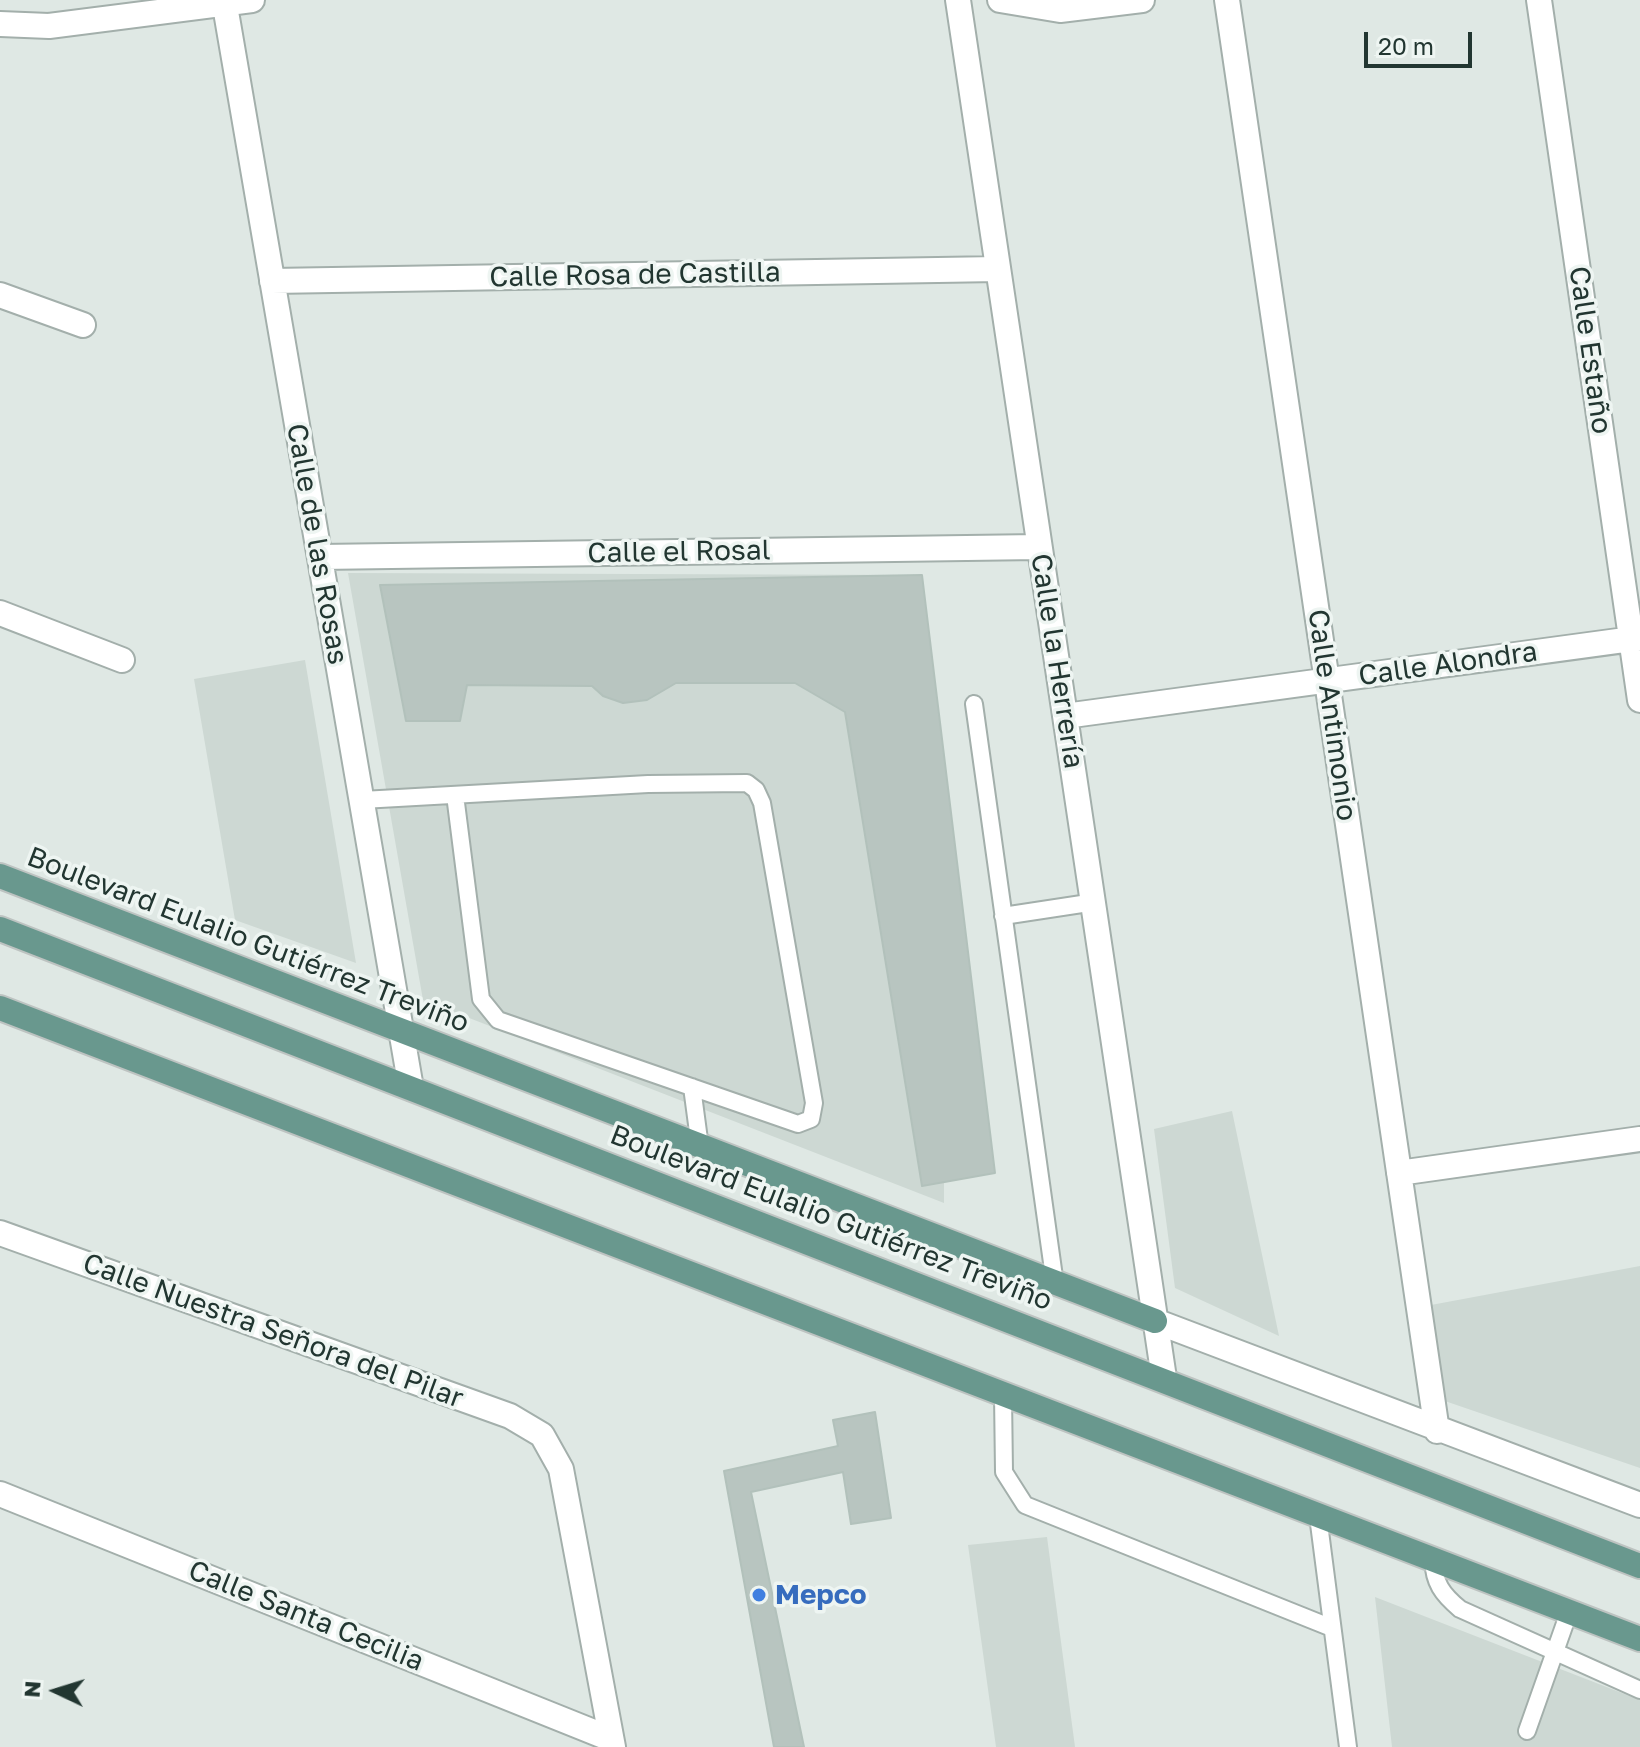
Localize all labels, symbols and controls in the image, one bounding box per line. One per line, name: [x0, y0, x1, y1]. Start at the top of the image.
scale bar: [1368, 16, 1476, 66]
text: 20 m: [1378, 31, 1434, 60]
street label: Calle Rosa de Castilla: [489, 256, 781, 294]
street label: Calle Estaño: [1562, 264, 1618, 436]
street label: Calle de las Rosas: [279, 421, 355, 667]
street label: Calle el Rosal: [587, 534, 771, 570]
street label: Calle la Herrería: [1023, 551, 1091, 771]
street label: Calle Antimonio: [1301, 607, 1363, 823]
street label: Calle Alondra: [1356, 635, 1540, 693]
street label: Boulevard Eulalio Gutiérrez Treviño: [22, 840, 474, 1040]
street label: Boulevard Eulalio Gutiérrez Treviño: [605, 1118, 1057, 1318]
street label: Calle Nuestra Señora del Pilar: [78, 1246, 468, 1416]
street label: Calle Santa Cecilia: [183, 1553, 429, 1679]
place label: Mepco: [775, 1578, 867, 1612]
marker: Mepco: [750, 1586, 768, 1604]
north arrow: [16, 1651, 96, 1731]
text: N: [18, 1680, 46, 1699]

